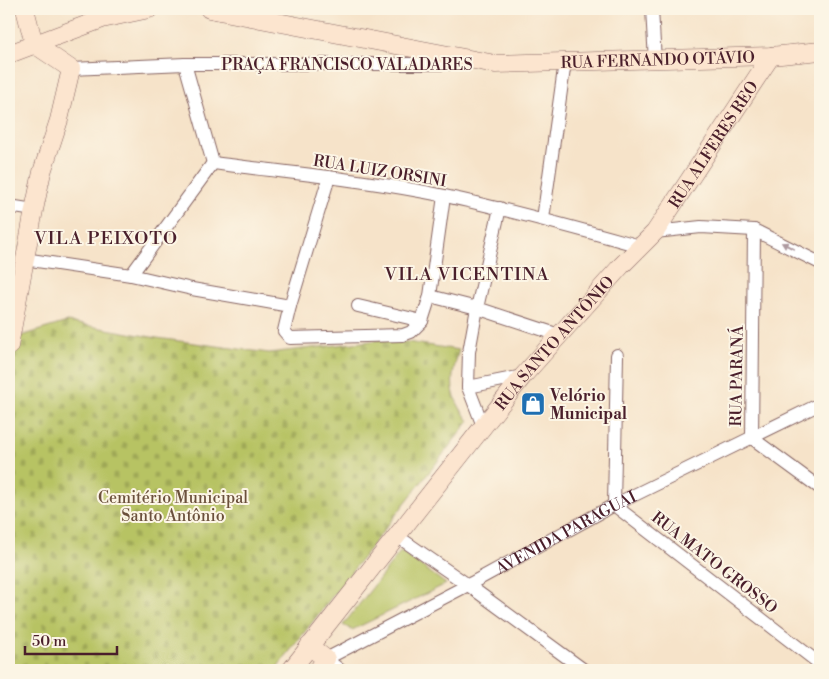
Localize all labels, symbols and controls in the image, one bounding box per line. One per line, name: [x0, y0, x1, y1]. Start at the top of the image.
street label: RUA FERNANDO OTÁVIO: [560, 46, 755, 73]
street label: PRAÇA FRANCISCO VALADARES: [221, 55, 473, 75]
street label: RUA ALFERES REO: [664, 77, 763, 212]
street label: RUA LUIZ ORSINI: [312, 151, 448, 191]
district label: VILA PEIXOTO: [33, 227, 178, 250]
one-way arrow: [780, 242, 795, 250]
district label: VILA VICENTINA: [383, 263, 550, 286]
street label: RUA SANTO ANTÔNIO: [491, 272, 619, 415]
street label: RUA PARANÁ: [724, 324, 748, 427]
place label: Velório Municipal: [549, 386, 628, 424]
shop icon: Velório Municipal: [520, 391, 546, 417]
street label: AVENIDA PARAGUAI: [491, 487, 640, 579]
park label: Cemitério Municipal Santo Antônio: [98, 488, 248, 526]
street label: RUA MATO GROSSO: [647, 507, 781, 618]
scale bar: [25, 624, 118, 656]
text: 50 m: [32, 632, 66, 651]

